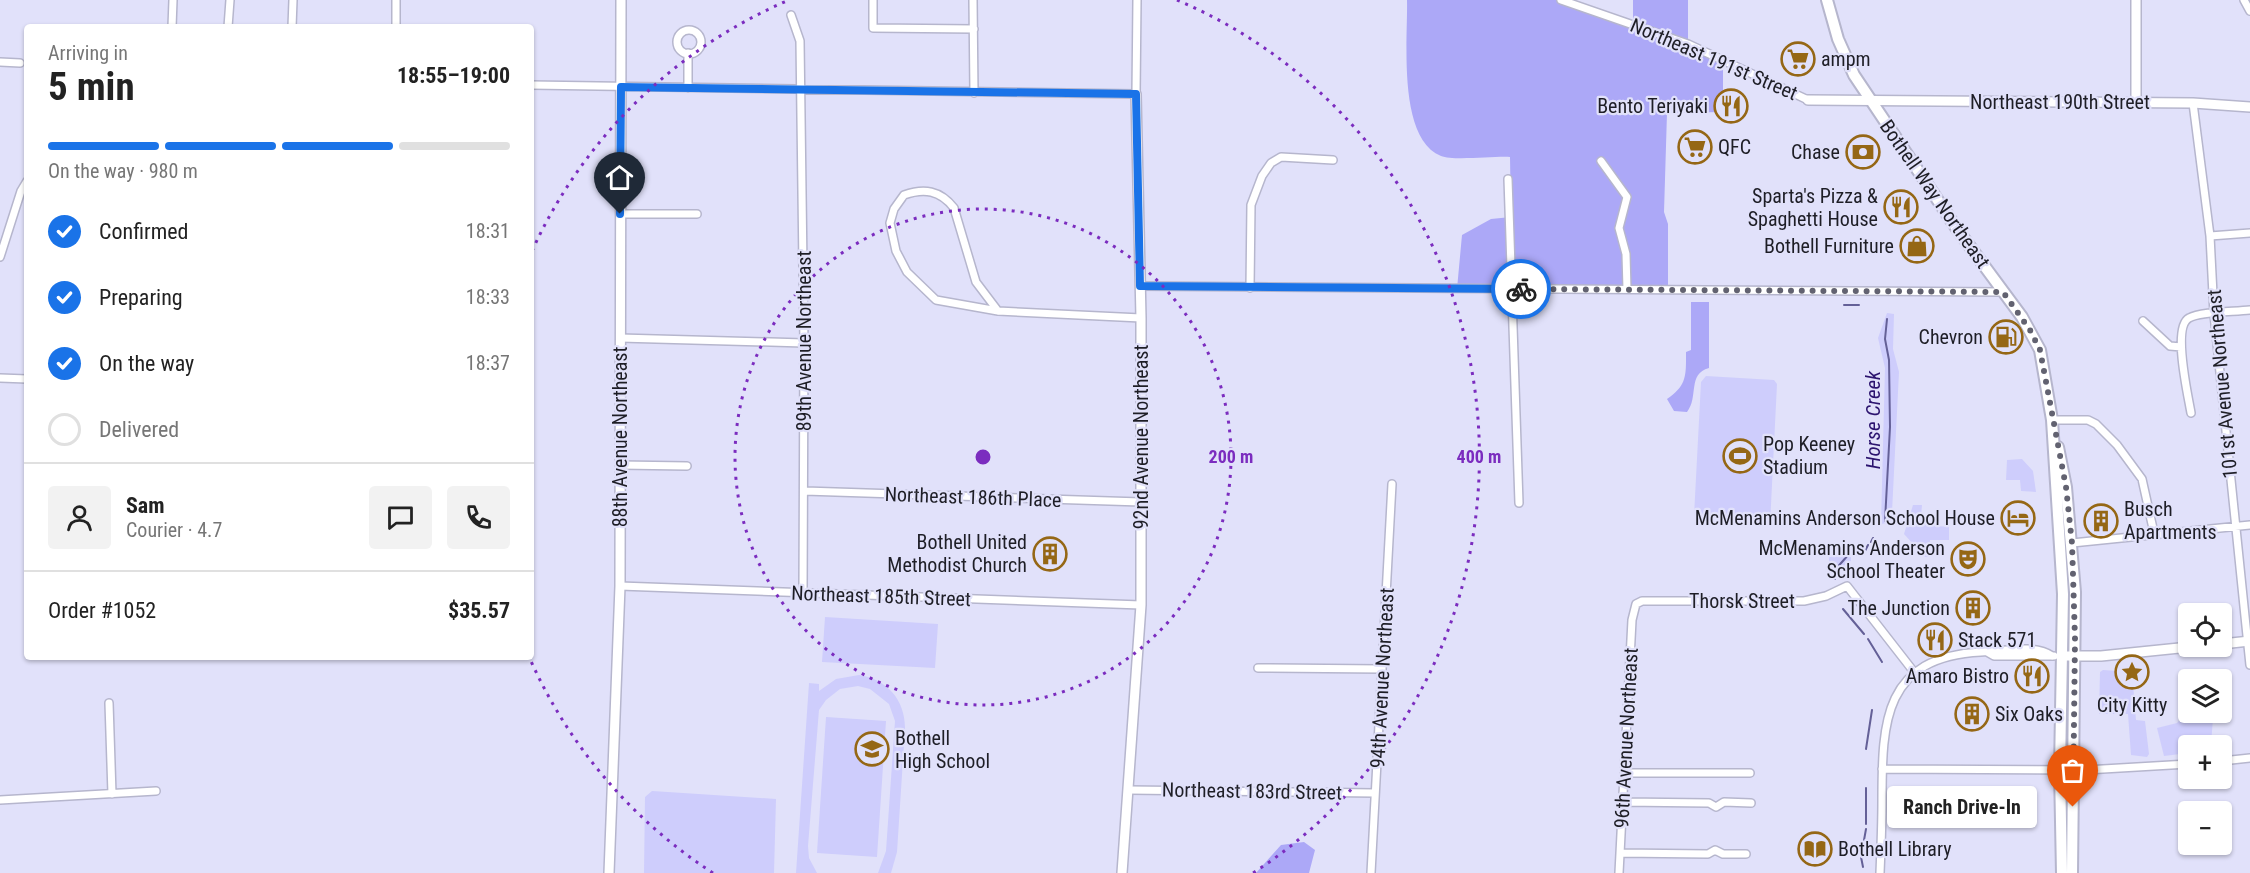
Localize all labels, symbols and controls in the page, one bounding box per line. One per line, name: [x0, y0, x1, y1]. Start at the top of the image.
street label: Northeast 191st Street: [1627, 13, 1801, 105]
text: Arriving in: [48, 41, 128, 65]
supermarket icon: ampm: [1780, 41, 1816, 77]
place label: ampm: [1821, 47, 1871, 71]
text: 18:55–19:00: [397, 63, 510, 88]
text: 5 min: [48, 64, 135, 110]
restaurant icon: Bento Teriyaki: [1713, 88, 1749, 124]
street label: Northeast 190th Street: [1970, 90, 2150, 114]
place label: Bento Teriyaki: [1597, 94, 1708, 118]
street label: Bothell Way Northeast: [1875, 115, 1995, 273]
supermarket icon: QFC: [1677, 129, 1713, 165]
bank icon: Chase: [1845, 134, 1881, 170]
place label: QFC: [1718, 135, 1751, 159]
place label: Chase: [1791, 140, 1840, 164]
pin: [594, 152, 645, 214]
text: On the way · 980 m: [48, 159, 198, 183]
icon: home: [603, 161, 636, 194]
place label: Sparta's Pizza & Spaghetti House: [1748, 184, 1878, 231]
restaurant icon: Sparta's Pizza & Spaghetti House: [1883, 189, 1919, 225]
icon: check: [48, 215, 81, 248]
text: Confirmed: [99, 219, 188, 244]
text: 18:31: [466, 219, 510, 243]
shop icon: Bothell Furniture: [1899, 228, 1935, 264]
place label: Bothell Furniture: [1764, 234, 1894, 258]
street label: 89th Avenue Northeast: [792, 251, 816, 431]
courier: [1491, 259, 1551, 319]
icon: bike: [1505, 273, 1538, 306]
icon: check: [48, 281, 81, 314]
text: Preparing: [99, 285, 183, 310]
text: 18:33: [466, 285, 510, 309]
street label: 101st Avenue Northeast: [2202, 288, 2242, 480]
fuel station icon: Chevron: [1988, 319, 2024, 355]
place label: Chevron: [1919, 325, 1983, 349]
street label: 92nd Avenue Northeast: [1129, 345, 1153, 529]
icon: check: [48, 347, 81, 380]
street label: 88th Avenue Northeast: [608, 347, 632, 527]
text: On the way: [99, 351, 194, 376]
text: 18:37: [466, 351, 510, 375]
water label: Horse Creek: [1861, 370, 1885, 469]
text: Delivered: [99, 417, 179, 442]
place label: Pop Keeney Stadium: [1763, 432, 1855, 479]
sports icon: Pop Keeney Stadium: [1722, 438, 1758, 474]
text: 200 m: [1209, 446, 1253, 467]
text: 400 m: [1457, 446, 1501, 467]
centre of rings: [973, 447, 993, 467]
street label: Northeast 186th Place: [884, 482, 1062, 512]
button: person: [48, 486, 111, 549]
button: chat: [369, 486, 432, 549]
button: phone: [447, 486, 510, 549]
text: Sam: [126, 493, 165, 518]
place label: Busch Apartments: [2124, 497, 2217, 544]
hotel icon: McMenamins Anderson School House: [2000, 500, 2036, 536]
building icon: Busch Apartments: [2083, 503, 2119, 539]
place label: McMenamins Anderson School House: [1695, 506, 1995, 530]
text: Courier · 4.7: [126, 518, 222, 542]
place label: Bothell United Methodist Church: [887, 530, 1027, 577]
building icon: Bothell United Methodist Church: [1032, 536, 1068, 572]
place label: McMenamins Anderson School Theater: [1758, 536, 1945, 583]
theatre icon: McMenamins Anderson School Theater: [1950, 541, 1986, 577]
street label: Northeast 185th Street: [791, 581, 971, 611]
street label: 94th Avenue Northeast: [1365, 587, 1399, 769]
street label: Thorsk Street: [1689, 589, 1795, 613]
building icon: The Junction: [1955, 590, 1991, 626]
place label: The Junction: [1847, 596, 1950, 620]
text: Order #1052: [48, 598, 156, 623]
text: $35.57: [448, 598, 510, 623]
map controls: [2178, 603, 2232, 855]
button: locate: [2178, 603, 2232, 657]
restaurant icon: Stack 571: [1917, 622, 1953, 658]
place label: Stack 571: [1958, 628, 2036, 652]
street label: 96th Avenue Northeast: [1609, 647, 1643, 829]
place icon: City Kitty: [2114, 654, 2150, 690]
restaurant icon: Amaro Bistro: [2014, 658, 2050, 694]
place label: Amaro Bistro: [1906, 664, 2009, 688]
button: layers: [2178, 669, 2232, 723]
place label: City Kitty: [2097, 693, 2167, 717]
building icon: Six Oaks: [1954, 696, 1990, 732]
place label: Six Oaks: [1995, 702, 2063, 726]
place label: Bothell High School: [895, 726, 990, 773]
school or university icon: Bothell High School: [854, 731, 890, 767]
button: +: [2178, 735, 2232, 789]
pin: [2047, 745, 2098, 807]
icon: bag: [2056, 754, 2089, 787]
street label: Northeast 183rd Street: [1162, 777, 1342, 805]
callout: Ranch Drive-In: [1887, 786, 2037, 828]
text: Ranch Drive-In: [1903, 795, 2021, 819]
button: −: [2178, 801, 2232, 855]
library icon: Bothell Library: [1797, 831, 1833, 867]
place label: Bothell Library: [1838, 837, 1952, 861]

